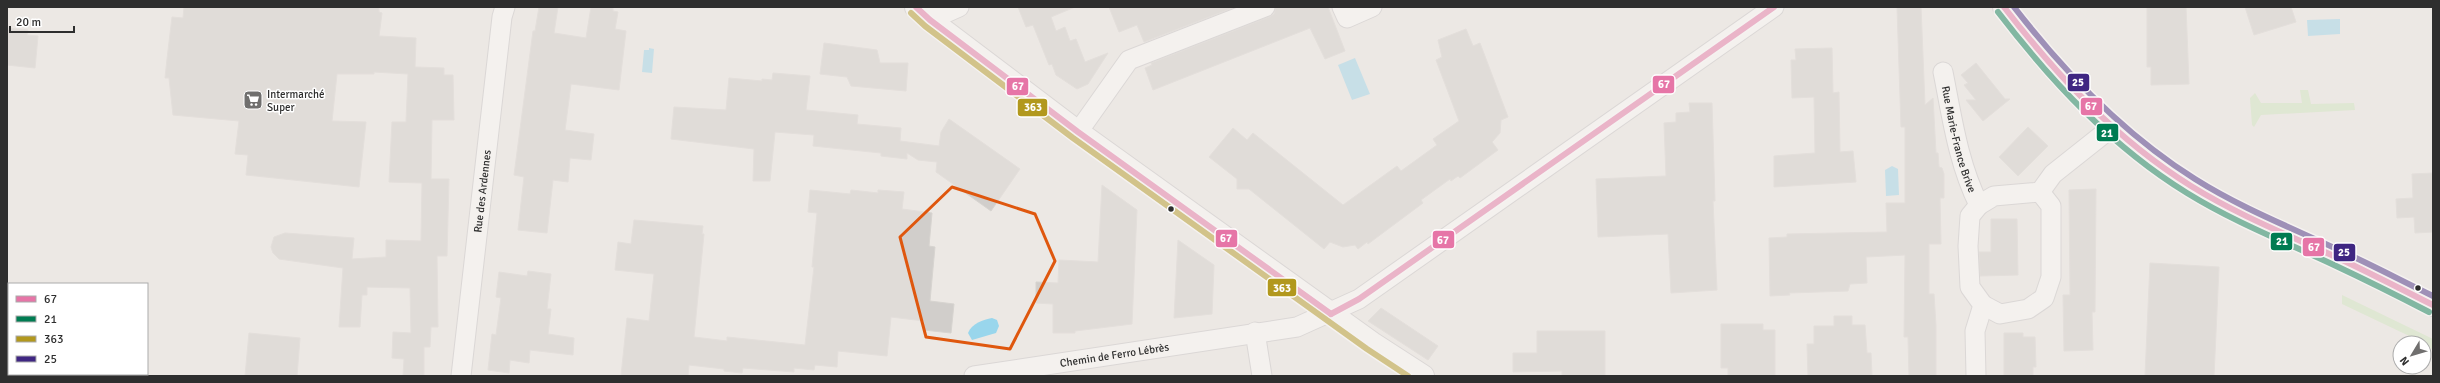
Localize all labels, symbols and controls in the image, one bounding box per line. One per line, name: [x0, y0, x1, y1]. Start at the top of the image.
scale bar: [10, 8, 74, 34]
text: 20 m: [16, 15, 41, 30]
line badge: 25: [2067, 73, 2090, 92]
line badge: 67: [1652, 75, 1675, 94]
text: 25: [2072, 76, 2084, 89]
line badge: 67: [1006, 77, 1029, 96]
text: 67: [1658, 78, 1670, 91]
text: 67: [1012, 80, 1024, 93]
street label: Rue Marie-France Brive: [1939, 85, 1979, 194]
place label: Intermarché Super: [267, 88, 324, 114]
supermarket icon: Intermarché Super: [242, 89, 264, 111]
line badge: 67: [2080, 97, 2103, 116]
line badge: 363: [1017, 98, 1048, 117]
text: 67: [2085, 100, 2097, 113]
text: 363: [1024, 101, 1042, 114]
line badge: 21: [2096, 123, 2119, 142]
text: 21: [2101, 127, 2113, 140]
street label: Rue des Ardennes: [471, 149, 493, 233]
unlabelled marker: [1166, 204, 1176, 214]
line badge: 67: [1215, 229, 1238, 248]
line badge: 67: [1432, 230, 1455, 249]
text: 67: [1220, 232, 1232, 245]
line badge: 21: [2270, 232, 2293, 251]
text: 67: [1437, 234, 1449, 247]
text: 21: [2276, 235, 2288, 248]
line badge: 67: [2302, 237, 2325, 257]
text: 67: [2308, 241, 2320, 254]
line badge: 25: [2333, 243, 2356, 262]
text: 25: [2338, 246, 2350, 259]
line badge: 363: [1267, 278, 1297, 297]
text: 363: [1273, 282, 1291, 295]
legend: [8, 283, 148, 375]
unlabelled marker: [2413, 283, 2423, 293]
text: 67: [44, 292, 57, 307]
text: 21: [44, 312, 57, 327]
text: 363: [44, 332, 63, 347]
north arrow: [2392, 335, 2432, 375]
street label: Chemin de Ferro Lébrès: [1059, 340, 1170, 369]
text: 25: [44, 352, 57, 367]
text: N: [2397, 354, 2412, 368]

